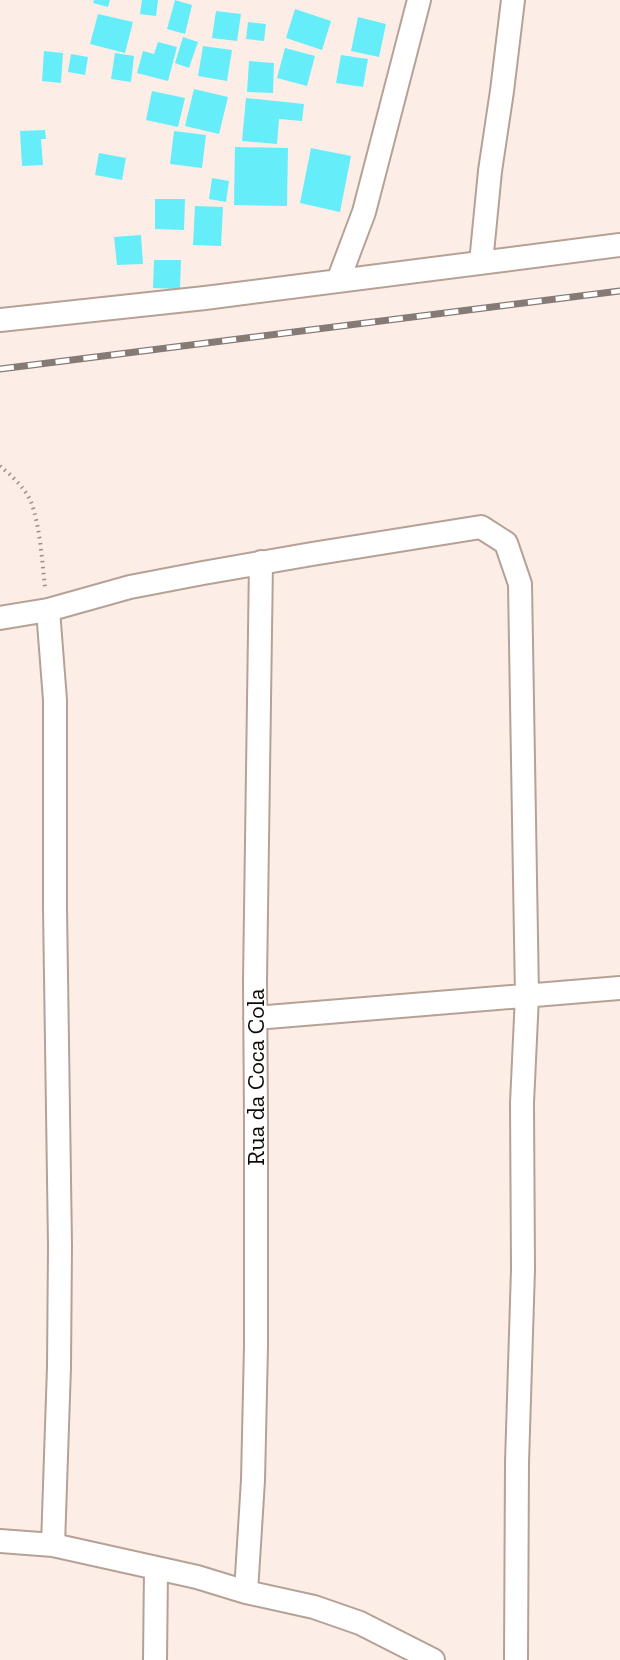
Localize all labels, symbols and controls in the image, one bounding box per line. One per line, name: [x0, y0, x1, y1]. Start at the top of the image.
street label: Rua da Coca Cola: [241, 988, 270, 1166]

